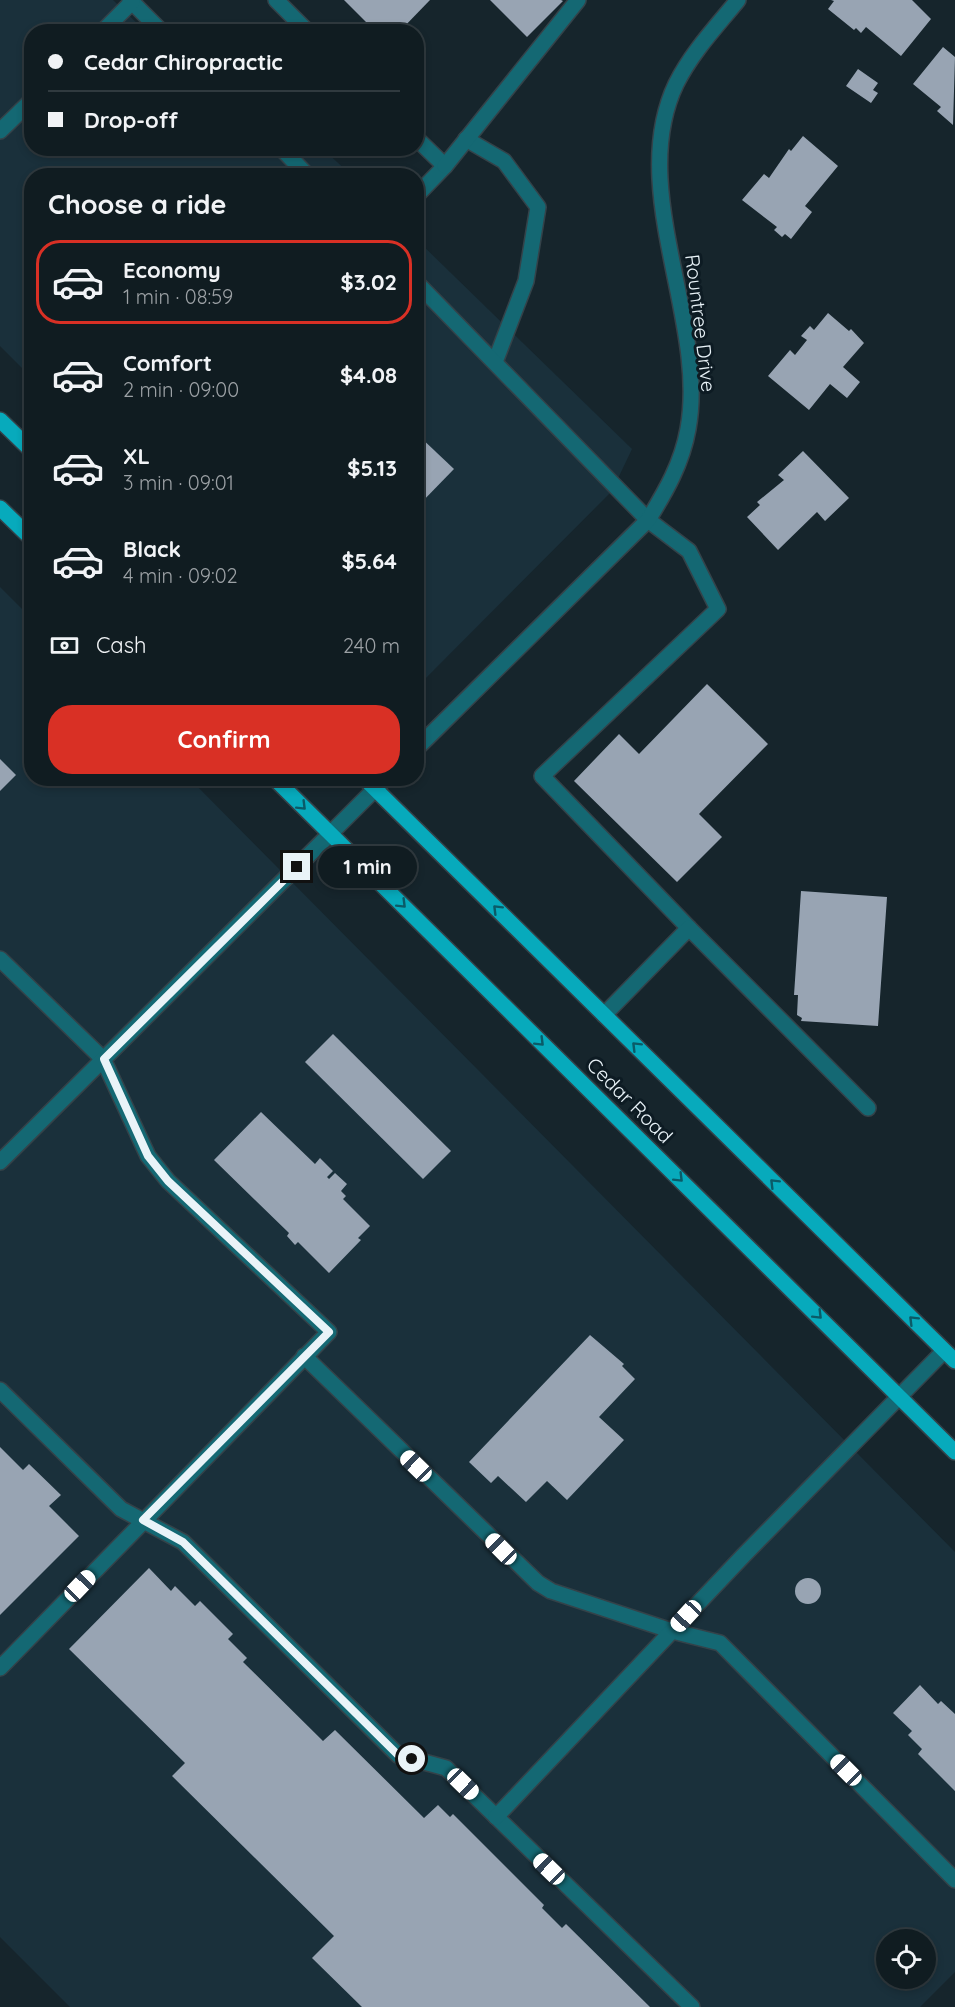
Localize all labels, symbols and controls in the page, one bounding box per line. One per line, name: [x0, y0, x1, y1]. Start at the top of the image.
text: Cedar Chiropractic: [84, 48, 283, 76]
text: Drop-off: [84, 106, 178, 134]
text: Choose a ride: [48, 187, 226, 221]
street label: Rountree Drive: [680, 253, 722, 393]
icon: car: [51, 255, 105, 309]
text: Economy: [123, 256, 221, 284]
text: $3.02: [341, 268, 397, 296]
text: 1 min · 08:59: [123, 284, 233, 309]
icon: car: [51, 348, 105, 402]
text: Comfort: [123, 349, 212, 377]
text: $4.08: [340, 361, 397, 389]
text: 2 min · 09:00: [123, 377, 239, 402]
icon: car: [51, 441, 105, 495]
text: XL: [123, 442, 150, 470]
text: $5.13: [347, 454, 397, 482]
text: 3 min · 09:01: [123, 470, 234, 495]
icon: car: [51, 534, 105, 588]
text: Black: [123, 535, 181, 563]
text: $5.64: [341, 547, 397, 575]
text: 4 min · 09:02: [123, 563, 238, 588]
icon: cash: [48, 629, 81, 662]
text: Cash: [96, 631, 147, 659]
text: 240 m: [343, 633, 400, 658]
button: Confirm: [48, 705, 400, 774]
one-way arrow: [296, 799, 306, 810]
callout: 1 min: [318, 846, 417, 888]
route end: [283, 853, 310, 880]
text: 1 min: [343, 854, 392, 879]
one-way arrow: [394, 897, 405, 908]
one-way arrow: [493, 906, 504, 917]
one-way arrow: [533, 1034, 544, 1045]
one-way arrow: [632, 1043, 643, 1054]
street label: Cedar Road: [582, 1052, 678, 1148]
one-way arrow: [672, 1171, 683, 1182]
one-way arrow: [771, 1180, 782, 1191]
one-way arrow: [811, 1308, 822, 1319]
one-way arrow: [910, 1316, 920, 1327]
car: [397, 1447, 435, 1485]
car: [482, 1530, 520, 1568]
car: [61, 1567, 99, 1605]
car: [667, 1597, 705, 1635]
route start: [398, 1745, 425, 1772]
car: [827, 1751, 865, 1789]
car: [444, 1765, 482, 1803]
car: [530, 1850, 568, 1888]
map controls: [876, 1929, 936, 1989]
button: locate: [876, 1929, 936, 1989]

